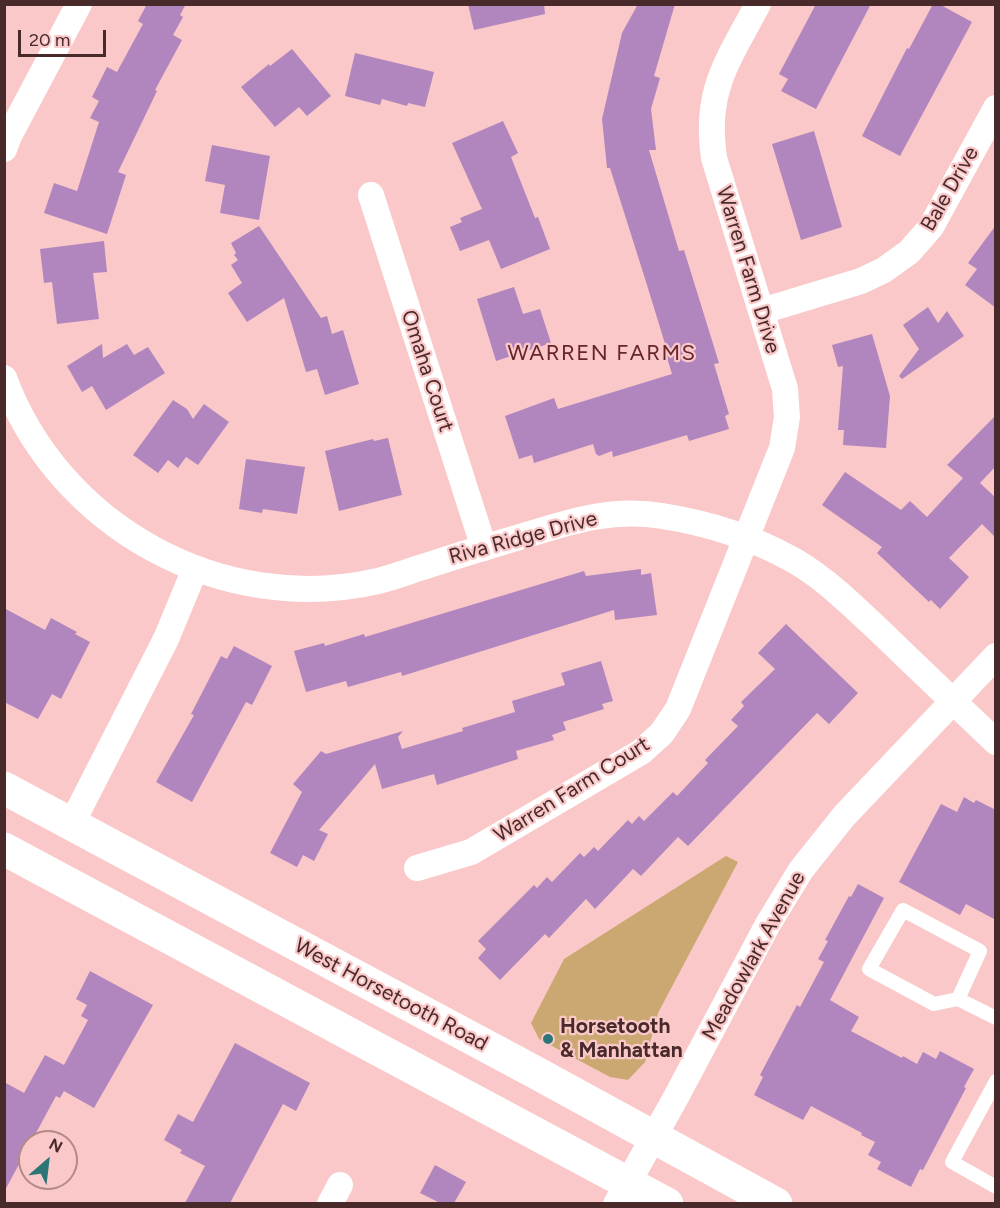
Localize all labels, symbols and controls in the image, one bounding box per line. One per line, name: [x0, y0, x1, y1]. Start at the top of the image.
scale bar: [21, 18, 110, 56]
text: 20 m: [29, 29, 70, 51]
street label: Bale Drive: [916, 142, 984, 236]
street label: Warren Farm Drive: [711, 183, 785, 357]
street label: Omaha Court: [395, 307, 459, 435]
district label: WARREN FARMS: [507, 341, 697, 367]
street label: Riva Ridge Drive: [446, 506, 600, 570]
street label: Warren Farm Court: [490, 732, 654, 848]
street label: Meadowlark Avenue: [697, 867, 811, 1045]
street label: West Horsetooth Road: [290, 933, 492, 1057]
place label: Horsetooth & Manhattan: [560, 1014, 683, 1064]
marker: Horsetooth & Manhattan: [541, 1032, 555, 1046]
north arrow: [18, 1130, 78, 1190]
text: N: [46, 1134, 66, 1157]

